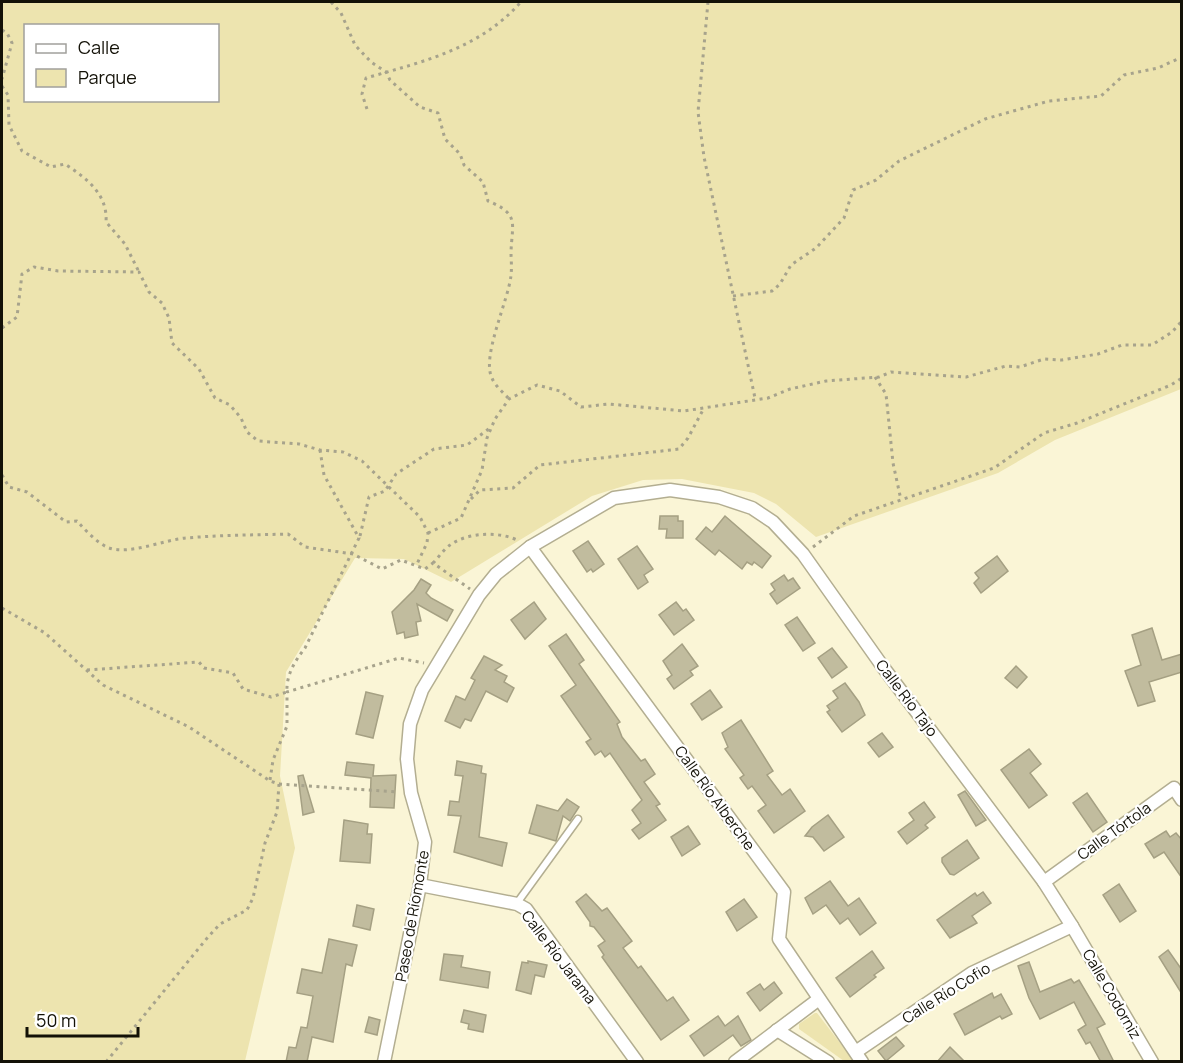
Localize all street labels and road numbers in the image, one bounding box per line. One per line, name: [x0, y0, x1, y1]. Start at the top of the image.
street label: Calle Río Tajo: [871, 655, 943, 741]
street label: Calle Río Alberche: [670, 741, 760, 855]
street label: Calle Tórtola: [1073, 797, 1155, 865]
street label: Paseo de Ríomonte: [390, 848, 434, 983]
street label: Calle Río Jarama: [517, 906, 601, 1008]
street label: Calle Codorniz: [1078, 945, 1146, 1043]
street label: Calle Río Cofio: [898, 957, 994, 1028]

